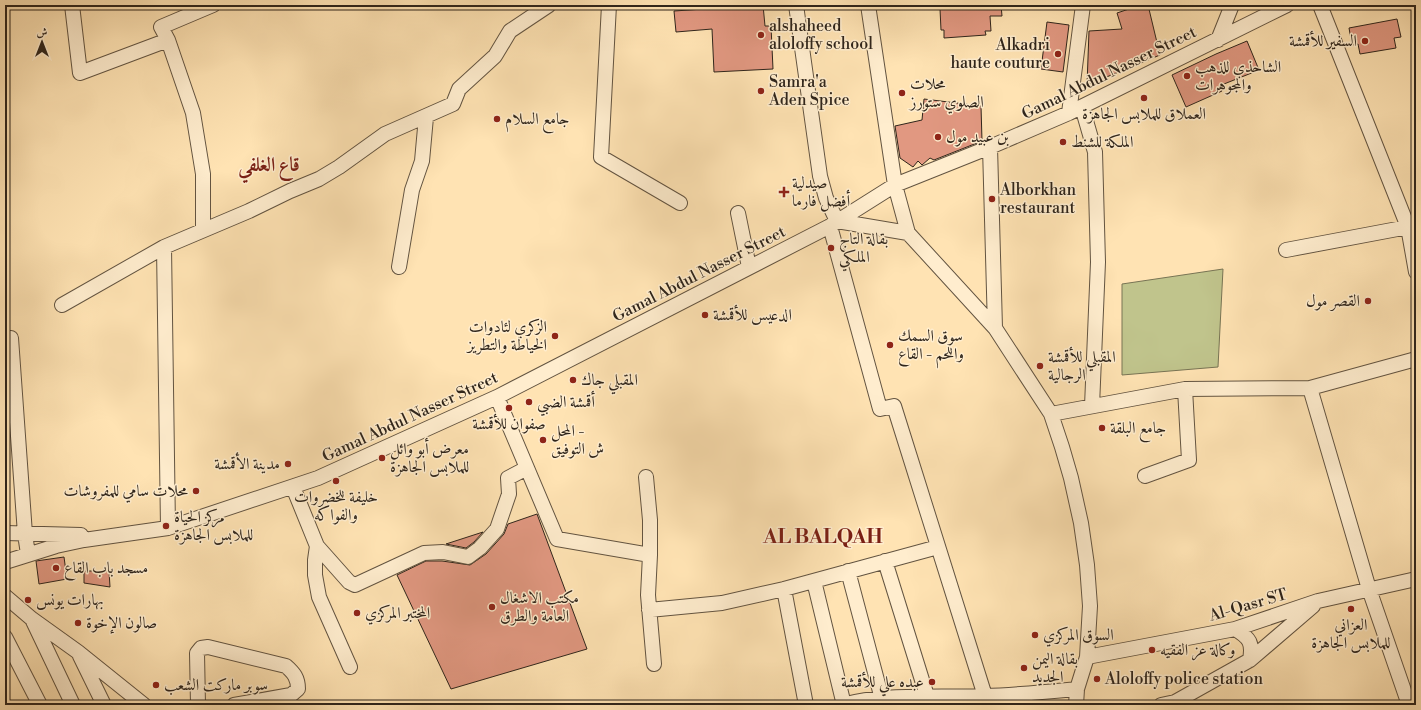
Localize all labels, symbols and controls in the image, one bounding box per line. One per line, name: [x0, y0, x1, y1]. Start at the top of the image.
place label: alshaheed aloloffy school: [769, 16, 873, 54]
north arrow: [22, 22, 62, 62]
street label: Gamal Abdul Nasser Street: [1019, 22, 1200, 124]
text: ش: [37, 26, 48, 40]
marker: alshaheed aloloffy school: [756, 30, 766, 40]
place label: السفير للأقمشة: [1289, 30, 1357, 51]
place label: Alkadri haute couture: [950, 35, 1050, 73]
marker: السفير للأقمشة: [1360, 36, 1370, 46]
marker: Alkadri haute couture: [1053, 49, 1063, 59]
place label: الشاحذي للذهب والمجوهرات: [1195, 57, 1281, 95]
marker: الشاحذي للذهب والمجوهرات: [1182, 71, 1192, 81]
place label: Samra'a Aden Spice: [768, 72, 850, 110]
place label: محلات الصلوي ستورز: [908, 74, 984, 114]
marker: Samra'a Aden Spice: [756, 86, 766, 96]
marker: محلات الصلوي ستورز: [897, 88, 907, 98]
marker: العملاق للملابس الجاهزة: [1139, 93, 1149, 103]
place label: العملاق للملابس الجاهزة: [1082, 104, 1206, 124]
place label: جامع السلام: [505, 109, 569, 134]
marker: جامع السلام: [492, 114, 502, 124]
place label: بن عبيد مول: [946, 127, 1009, 147]
marker: بن عبيد مول: [933, 132, 943, 142]
place label: الملكة للشنط: [1071, 132, 1133, 152]
marker: الملكة للشنط: [1058, 137, 1068, 147]
district label: قاع الغلفي: [237, 153, 300, 184]
place label: صيدلية أفضل فارما: [792, 173, 851, 212]
place label: Alborkhan restaurant: [999, 180, 1077, 218]
marker: صيدلية أفضل فارما: [779, 187, 789, 197]
marker: Alborkhan restaurant: [987, 194, 997, 204]
street label: Gamal Abdul Nasser Street: [609, 221, 789, 326]
place label: بقالة التاج الملكي: [839, 229, 888, 272]
marker: بقالة التاج الملكي: [826, 243, 836, 253]
place label: القصر مول: [1306, 291, 1360, 311]
marker: القصر مول: [1363, 296, 1373, 306]
place label: الدعيس للأقمشة: [713, 304, 792, 325]
marker: الدعيس للأقمشة: [700, 310, 710, 320]
place label: الزكري لئادوات الخياطة والتطريز: [466, 317, 547, 355]
place label: سوق السمك واللحم - القاع: [898, 326, 964, 369]
marker: الزكري لئادوات الخياطة والتطريز: [550, 331, 560, 341]
marker: سوق السمك واللحم - القاع: [885, 340, 895, 350]
place label: المقبلي للأقمشة الرجالية: [1048, 346, 1116, 385]
marker: المقبلي للأقمشة الرجالية: [1035, 361, 1045, 371]
street label: Gamal Abdul Nasser Street: [319, 367, 501, 467]
place label: المقبلي جاك: [581, 370, 638, 395]
marker: المقبلي جاك: [568, 375, 578, 385]
place label: أقمشة الضبي: [537, 390, 595, 417]
marker: أقمشة الضبي: [524, 397, 534, 407]
marker: صفوان للأقمشة: [504, 403, 514, 413]
place label: صفوان للأقمشة: [472, 413, 546, 434]
place label: جامع البلقة: [1110, 418, 1166, 443]
place label: المحل - ش التوفيق: [551, 421, 604, 459]
marker: جامع البلقة: [1097, 423, 1107, 433]
marker: المحل - ش التوفيق: [538, 435, 548, 445]
place label: معرض أبو وائل للملابس الجاهزة: [390, 437, 469, 477]
place label: مدينة الأقمشة: [214, 452, 280, 474]
marker: معرض أبو وائل للملابس الجاهزة: [377, 453, 387, 463]
marker: مدينة الأقمشة: [283, 459, 293, 469]
marker: خليفة للخضروات والفواكه: [331, 476, 341, 486]
place label: محلات سامي للمفروشات: [64, 481, 188, 503]
marker: محلات سامي للمفروشات: [191, 486, 201, 496]
place label: خليفة للخضروات والفواكه: [294, 487, 378, 525]
place label: مركز الحياة للملابس الجاهزة: [174, 507, 253, 545]
marker: مركز الحياة للملابس الجاهزة: [161, 521, 171, 531]
district label: AL BALQAH: [762, 525, 883, 550]
place label: مسجد باب القاع: [64, 558, 148, 581]
marker: مسجد باب القاع: [51, 563, 61, 573]
street label: Al-Qasr ST: [1206, 584, 1289, 626]
place label: مكتب الاشغال العامة والطرق: [500, 588, 579, 626]
place label: بهارات يونس: [36, 590, 104, 610]
marker: بهارات يونس: [23, 595, 33, 605]
marker: مكتب الاشغال العامة والطرق: [487, 602, 497, 612]
place label: المختبر المركزي: [365, 603, 430, 625]
marker: العزاني للملابس الجاهزة: [1346, 604, 1356, 614]
marker: المختبر المركزي: [352, 608, 362, 618]
place label: صالون الإخوة: [86, 613, 157, 634]
place label: العزاني للملابس الجاهزة: [1311, 615, 1391, 653]
marker: صالون الإخوة: [73, 618, 83, 628]
place label: السوق المركزي: [1043, 625, 1114, 647]
marker: السوق المركزي: [1030, 630, 1040, 640]
place label: وكالة عز الفقيه: [1160, 640, 1235, 661]
marker: وكالة عز الفقيه: [1147, 645, 1157, 655]
place label: بقالة اليمن الجديد: [1032, 649, 1078, 687]
marker: بقالة اليمن الجديد: [1019, 663, 1029, 673]
place label: Aloloffy police station: [1104, 669, 1263, 689]
place label: عبده علي للأقمشة: [841, 671, 924, 697]
marker: Aloloffy police station: [1092, 674, 1102, 684]
place label: سوبر ماركت الشعب: [164, 675, 268, 695]
marker: عبده علي للأقمشة: [927, 677, 937, 687]
marker: سوبر ماركت الشعب: [151, 680, 161, 690]

